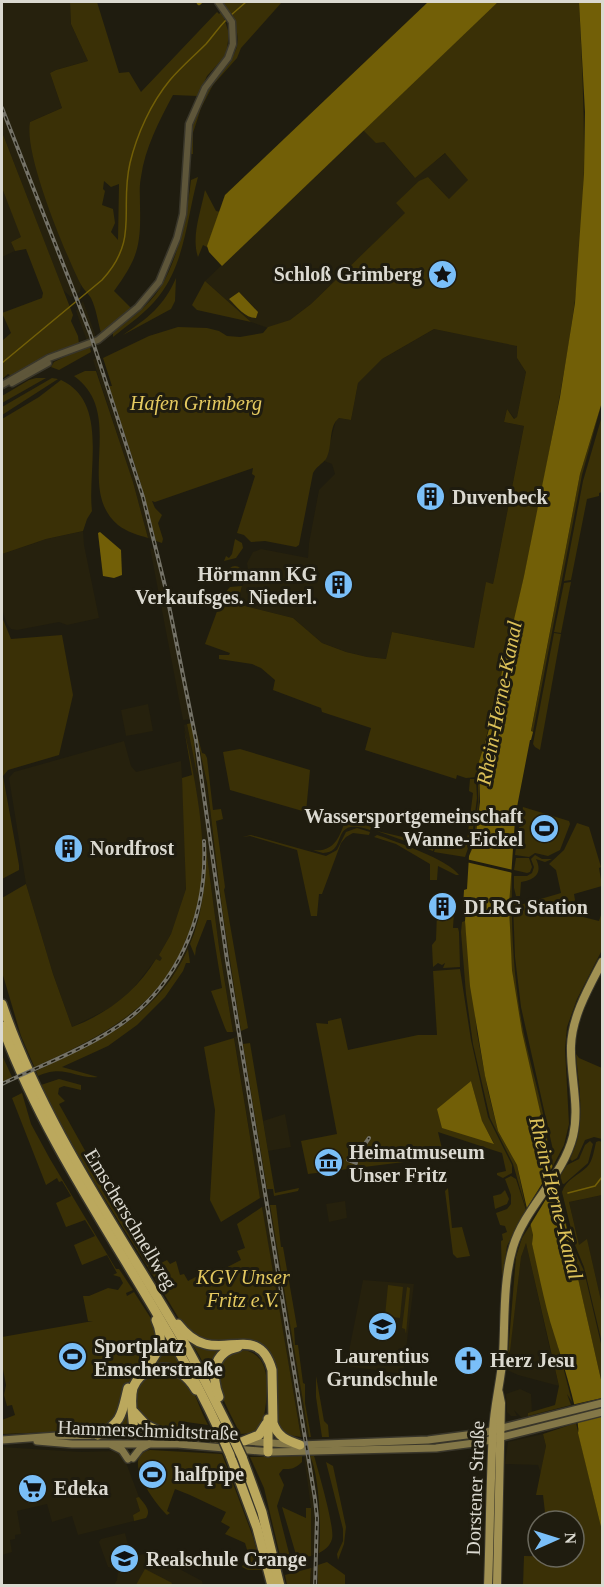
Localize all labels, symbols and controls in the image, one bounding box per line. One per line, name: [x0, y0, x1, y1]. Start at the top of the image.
place icon: Schloß Grimberg: [427, 258, 459, 290]
place label: Schloß Grimberg: [274, 263, 422, 286]
park label: Hafen Grimberg: [129, 392, 262, 415]
building icon: Duvenbeck: [415, 481, 447, 513]
place label: Duvenbeck: [452, 486, 548, 508]
place label: Hörmann KG Verkaufsges. Niederl.: [135, 563, 317, 609]
building icon: Hörmann KG Verkaufsges. Niederl.: [322, 569, 354, 601]
water label: Rhein-Herne-Kanal: [471, 619, 527, 788]
place label: Wassersportgemeinschaft Wanne-Eickel: [304, 805, 523, 850]
sports icon: Wassersportgemeinschaft Wanne-Eickel: [528, 812, 560, 844]
building icon: Nordfrost: [53, 832, 85, 864]
place label: Nordfrost: [90, 837, 174, 859]
building icon: DLRG Station: [427, 891, 459, 923]
place label: DLRG Station: [464, 896, 588, 918]
water label: Rhein-Herne-Kanal: [524, 1113, 588, 1282]
place label: Heimatmuseum Unser Fritz: [349, 1141, 485, 1186]
street label: Emscherschnellweg: [80, 1145, 182, 1294]
museum icon: Heimatmuseum Unser Fritz: [312, 1147, 344, 1179]
park label: KGV Unser Fritz e.V.: [195, 1266, 290, 1311]
school or university icon: Laurentius Grundschule: [366, 1310, 398, 1342]
place label: Sportplatz Emscherstraße: [94, 1335, 223, 1380]
sports icon: Sportplatz Emscherstraße: [57, 1341, 89, 1373]
church icon: Herz Jesu: [453, 1344, 485, 1376]
place label: Laurentius Grundschule: [326, 1345, 438, 1390]
place label: Herz Jesu: [490, 1349, 575, 1371]
street label: Hammerschmidtstraße: [57, 1416, 239, 1444]
street label: Dorstener Straße: [462, 1420, 488, 1556]
sports icon: halfpipe: [137, 1458, 169, 1490]
place label: halfpipe: [174, 1463, 244, 1486]
supermarket icon: Edeka: [17, 1472, 49, 1504]
place label: Edeka: [54, 1477, 108, 1499]
north arrow: [526, 1509, 586, 1569]
text: N: [562, 1532, 579, 1545]
school or university icon: Realschule Crange: [109, 1543, 141, 1575]
place label: Realschule Crange: [146, 1548, 307, 1571]

